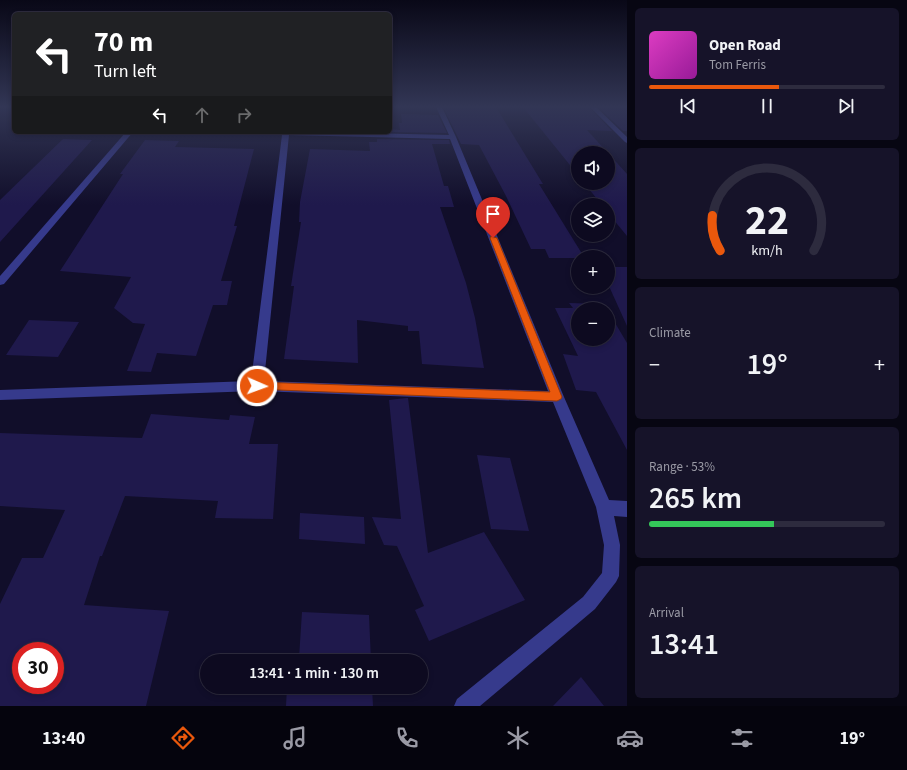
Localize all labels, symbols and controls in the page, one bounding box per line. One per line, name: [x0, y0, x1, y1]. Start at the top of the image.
text: 70 m: [94, 22, 153, 62]
icon: left: [28, 28, 80, 80]
text: Open Road: [709, 35, 781, 56]
text: Tom Ferris: [709, 56, 766, 74]
text: Turn left: [94, 59, 156, 84]
icon: previous: [677, 95, 699, 117]
icon: pause: [756, 95, 778, 117]
icon: next: [835, 95, 857, 117]
icon: left: [149, 104, 171, 126]
icon: ahead: [191, 104, 213, 126]
icon: right: [233, 104, 255, 126]
map controls: [571, 146, 615, 346]
button: sound: [571, 146, 615, 190]
text: 22: [745, 191, 789, 251]
pin: [476, 197, 510, 238]
button: layers: [571, 198, 615, 242]
icon: arrive: [482, 203, 504, 225]
text: km/h: [751, 240, 783, 261]
button: +: [571, 250, 615, 294]
button: −: [571, 302, 615, 346]
text: Climate: [649, 324, 691, 342]
text: 19°: [746, 343, 788, 386]
text: −: [649, 349, 660, 381]
text: +: [874, 349, 885, 381]
position arrow: [236, 365, 278, 407]
text: Range · 53%: [649, 458, 715, 476]
text: 265 km: [649, 477, 742, 520]
text: Arrival: [649, 604, 684, 622]
text: 13:41: [649, 623, 719, 666]
speed limit sign: 30: [12, 642, 64, 694]
text: 13:41 · 1 min · 130 m: [249, 663, 379, 684]
icon: directions: [169, 724, 197, 752]
icon: music: [281, 724, 309, 752]
icon: phone: [393, 724, 421, 752]
icon: climate: [504, 724, 532, 752]
icon: car: [616, 724, 644, 752]
icon: filters: [728, 724, 756, 752]
text: 13:40: [42, 726, 85, 751]
text: 19°: [840, 726, 865, 751]

